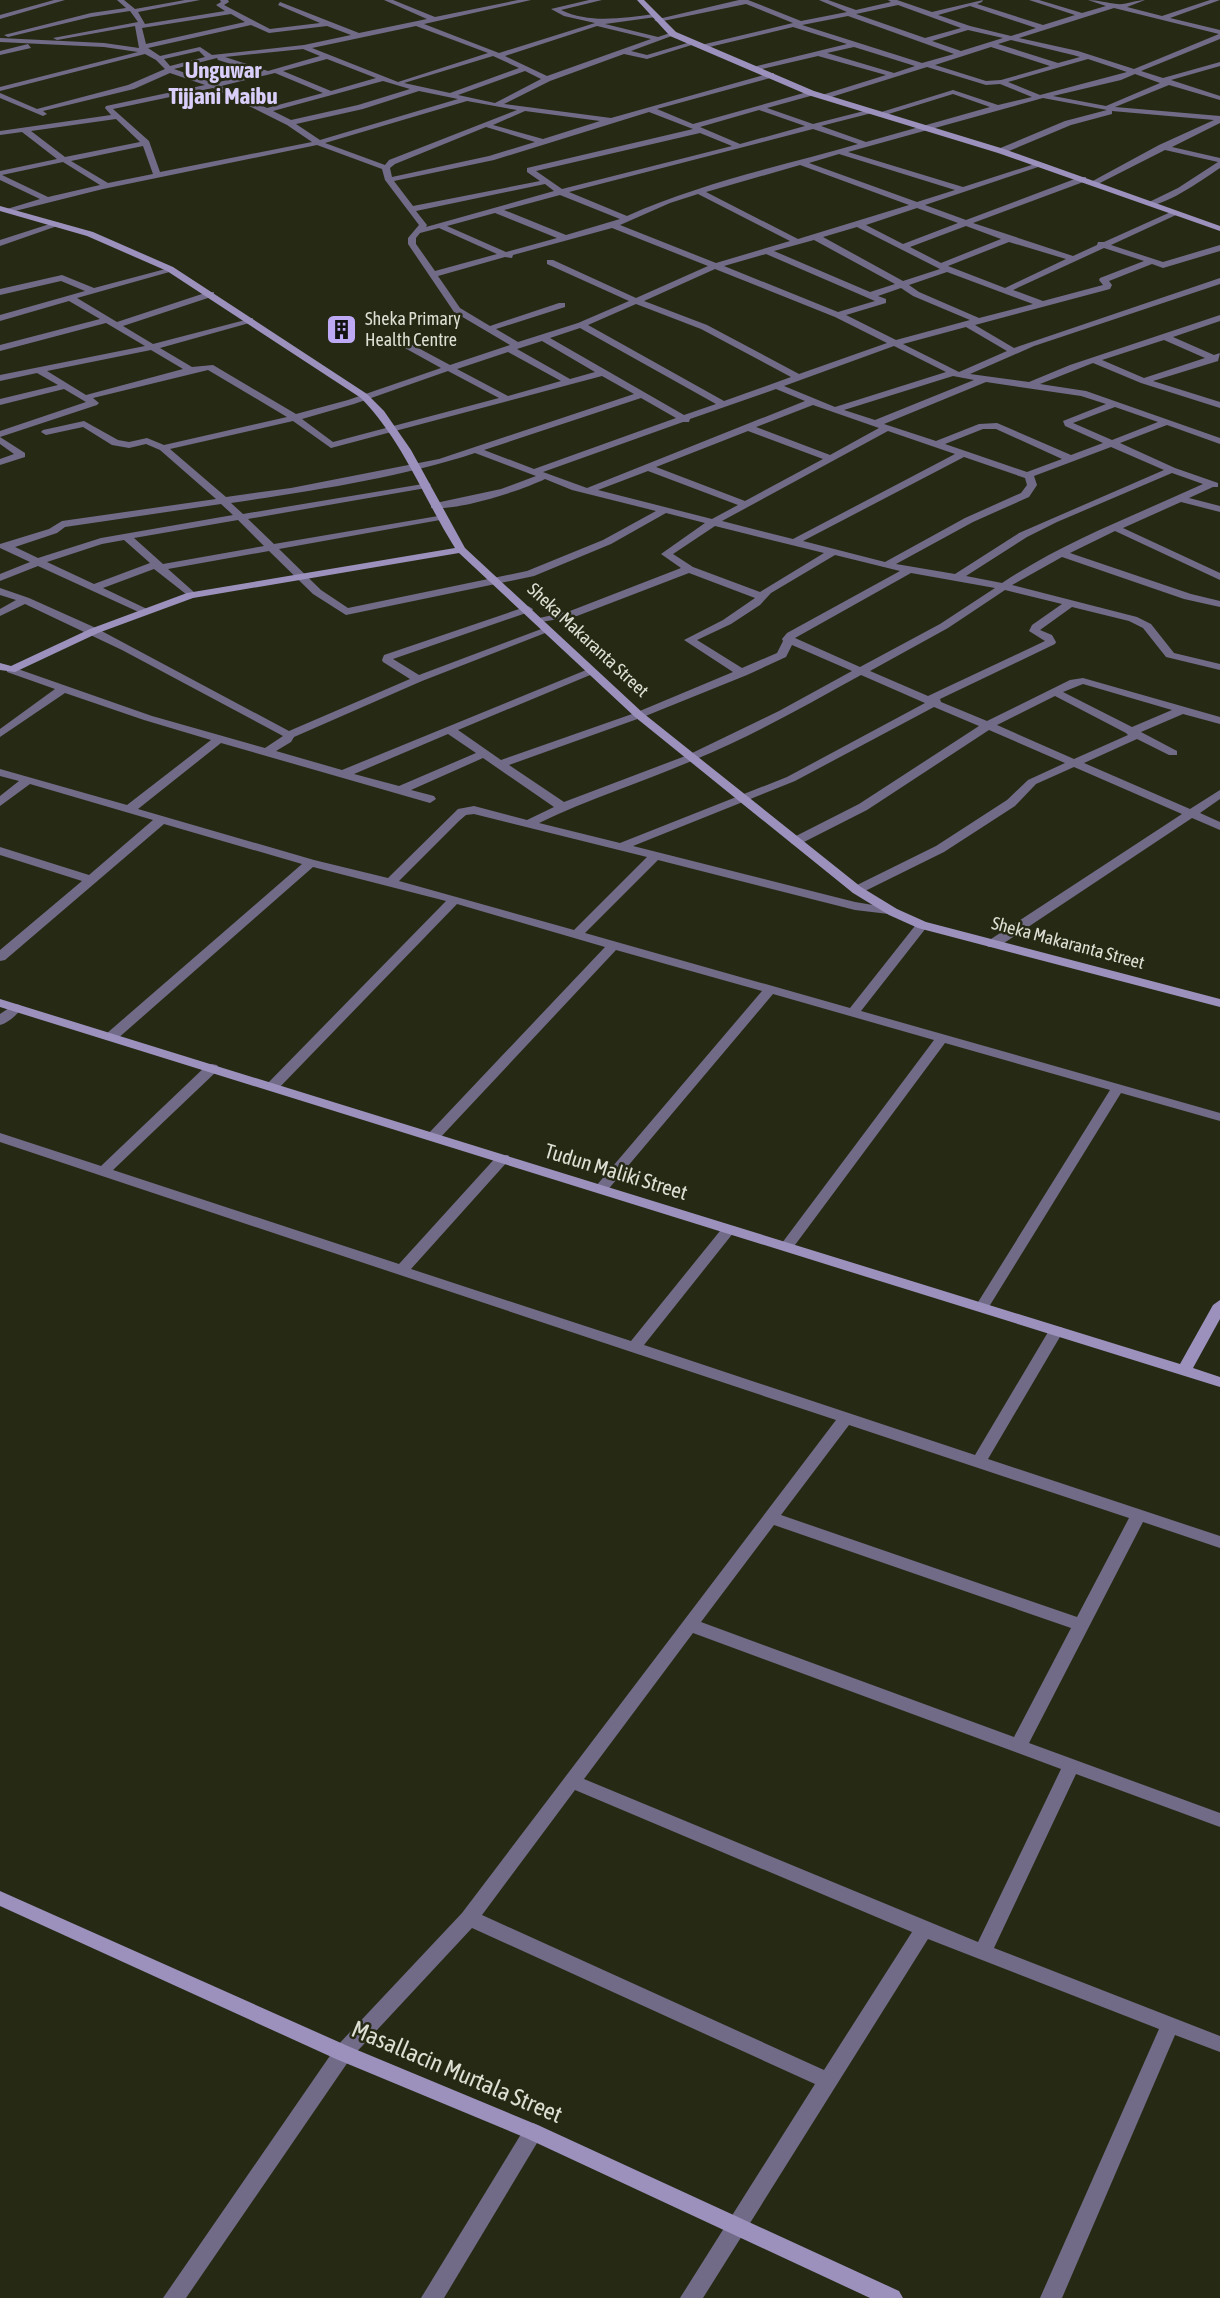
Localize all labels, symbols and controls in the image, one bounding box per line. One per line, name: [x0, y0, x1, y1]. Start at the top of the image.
district label: Unguwar Tijjani Maibu: [168, 57, 278, 109]
place label: Sheka Primary Health Centre: [365, 308, 461, 350]
building icon: Sheka Primary Health Centre: [325, 312, 359, 346]
street label: Sheka Makaranta Street: [524, 578, 653, 701]
street label: Sheka Makaranta Street: [989, 912, 1147, 973]
street label: Tudun Maliki Street: [542, 1138, 691, 1204]
street label: Masallacin Murtala Street: [348, 2015, 567, 2128]

